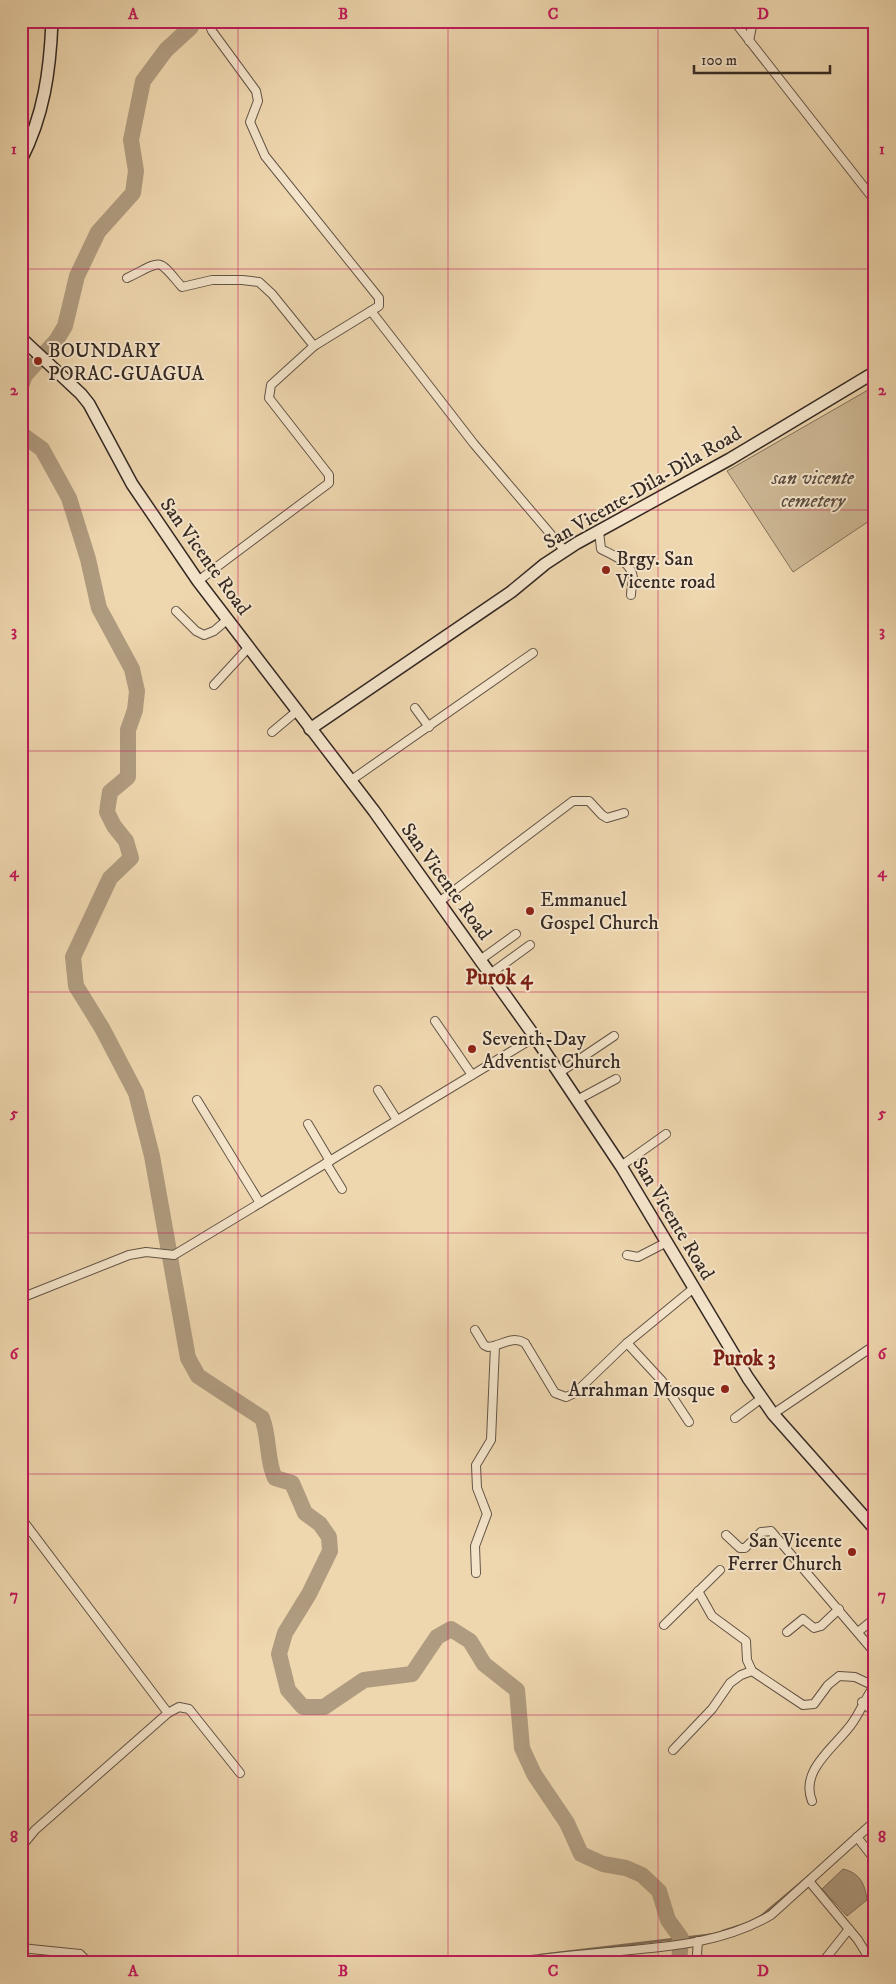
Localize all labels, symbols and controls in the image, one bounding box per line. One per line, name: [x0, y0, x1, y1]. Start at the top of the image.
text: A: [127, 4, 139, 24]
text: B: [338, 4, 348, 24]
text: C: [548, 4, 558, 24]
text: D: [757, 4, 769, 24]
scale bar: [694, 42, 830, 74]
text: 100 m: [701, 51, 737, 70]
text: 1: [11, 139, 17, 159]
text: 1: [879, 139, 885, 159]
place label: BOUNDARY PORAC-GUAGUA: [48, 339, 204, 387]
marker: BOUNDARY PORAC-GUAGUA: [32, 355, 44, 367]
text: 2: [10, 380, 19, 400]
text: 2: [878, 380, 887, 400]
street label: San Vicente-Dila-Dila Road: [539, 421, 746, 555]
park label: san vicente cemetery: [771, 466, 855, 514]
street label: San Vicente Road: [154, 493, 256, 620]
place label: Brgy. San Vicente road: [615, 547, 716, 595]
marker: Brgy. San Vicente road: [600, 564, 612, 576]
text: 3: [11, 621, 17, 641]
text: 3: [879, 621, 885, 641]
street label: San Vicente Road: [395, 818, 497, 945]
text: 4: [8, 862, 19, 882]
text: 4: [876, 862, 887, 882]
place label: Emmanuel Gospel Church: [540, 888, 659, 936]
marker: Emmanuel Gospel Church: [524, 905, 536, 917]
district label: Purok 4: [465, 965, 534, 991]
place label: Seventh-Day Adventist Church: [482, 1027, 621, 1075]
marker: Seventh-Day Adventist Church: [466, 1043, 478, 1055]
text: 5: [9, 1103, 18, 1123]
text: 5: [877, 1103, 886, 1123]
street label: San Vicente Road: [626, 1153, 719, 1285]
text: 6: [10, 1344, 20, 1364]
text: 6: [878, 1344, 888, 1364]
district label: Purok 3: [712, 1346, 776, 1372]
place label: Arrahman Mosque: [568, 1378, 715, 1403]
marker: Arrahman Mosque: [719, 1383, 731, 1395]
place label: San Vicente Ferrer Church: [727, 1529, 843, 1577]
marker: San Vicente Ferrer Church: [846, 1546, 858, 1558]
text: 7: [10, 1585, 18, 1605]
text: 7: [878, 1585, 886, 1605]
text: 8: [10, 1827, 18, 1847]
text: 8: [878, 1827, 886, 1847]
text: A: [127, 1961, 139, 1981]
text: B: [338, 1961, 348, 1981]
text: C: [548, 1961, 558, 1981]
text: D: [757, 1961, 769, 1981]

